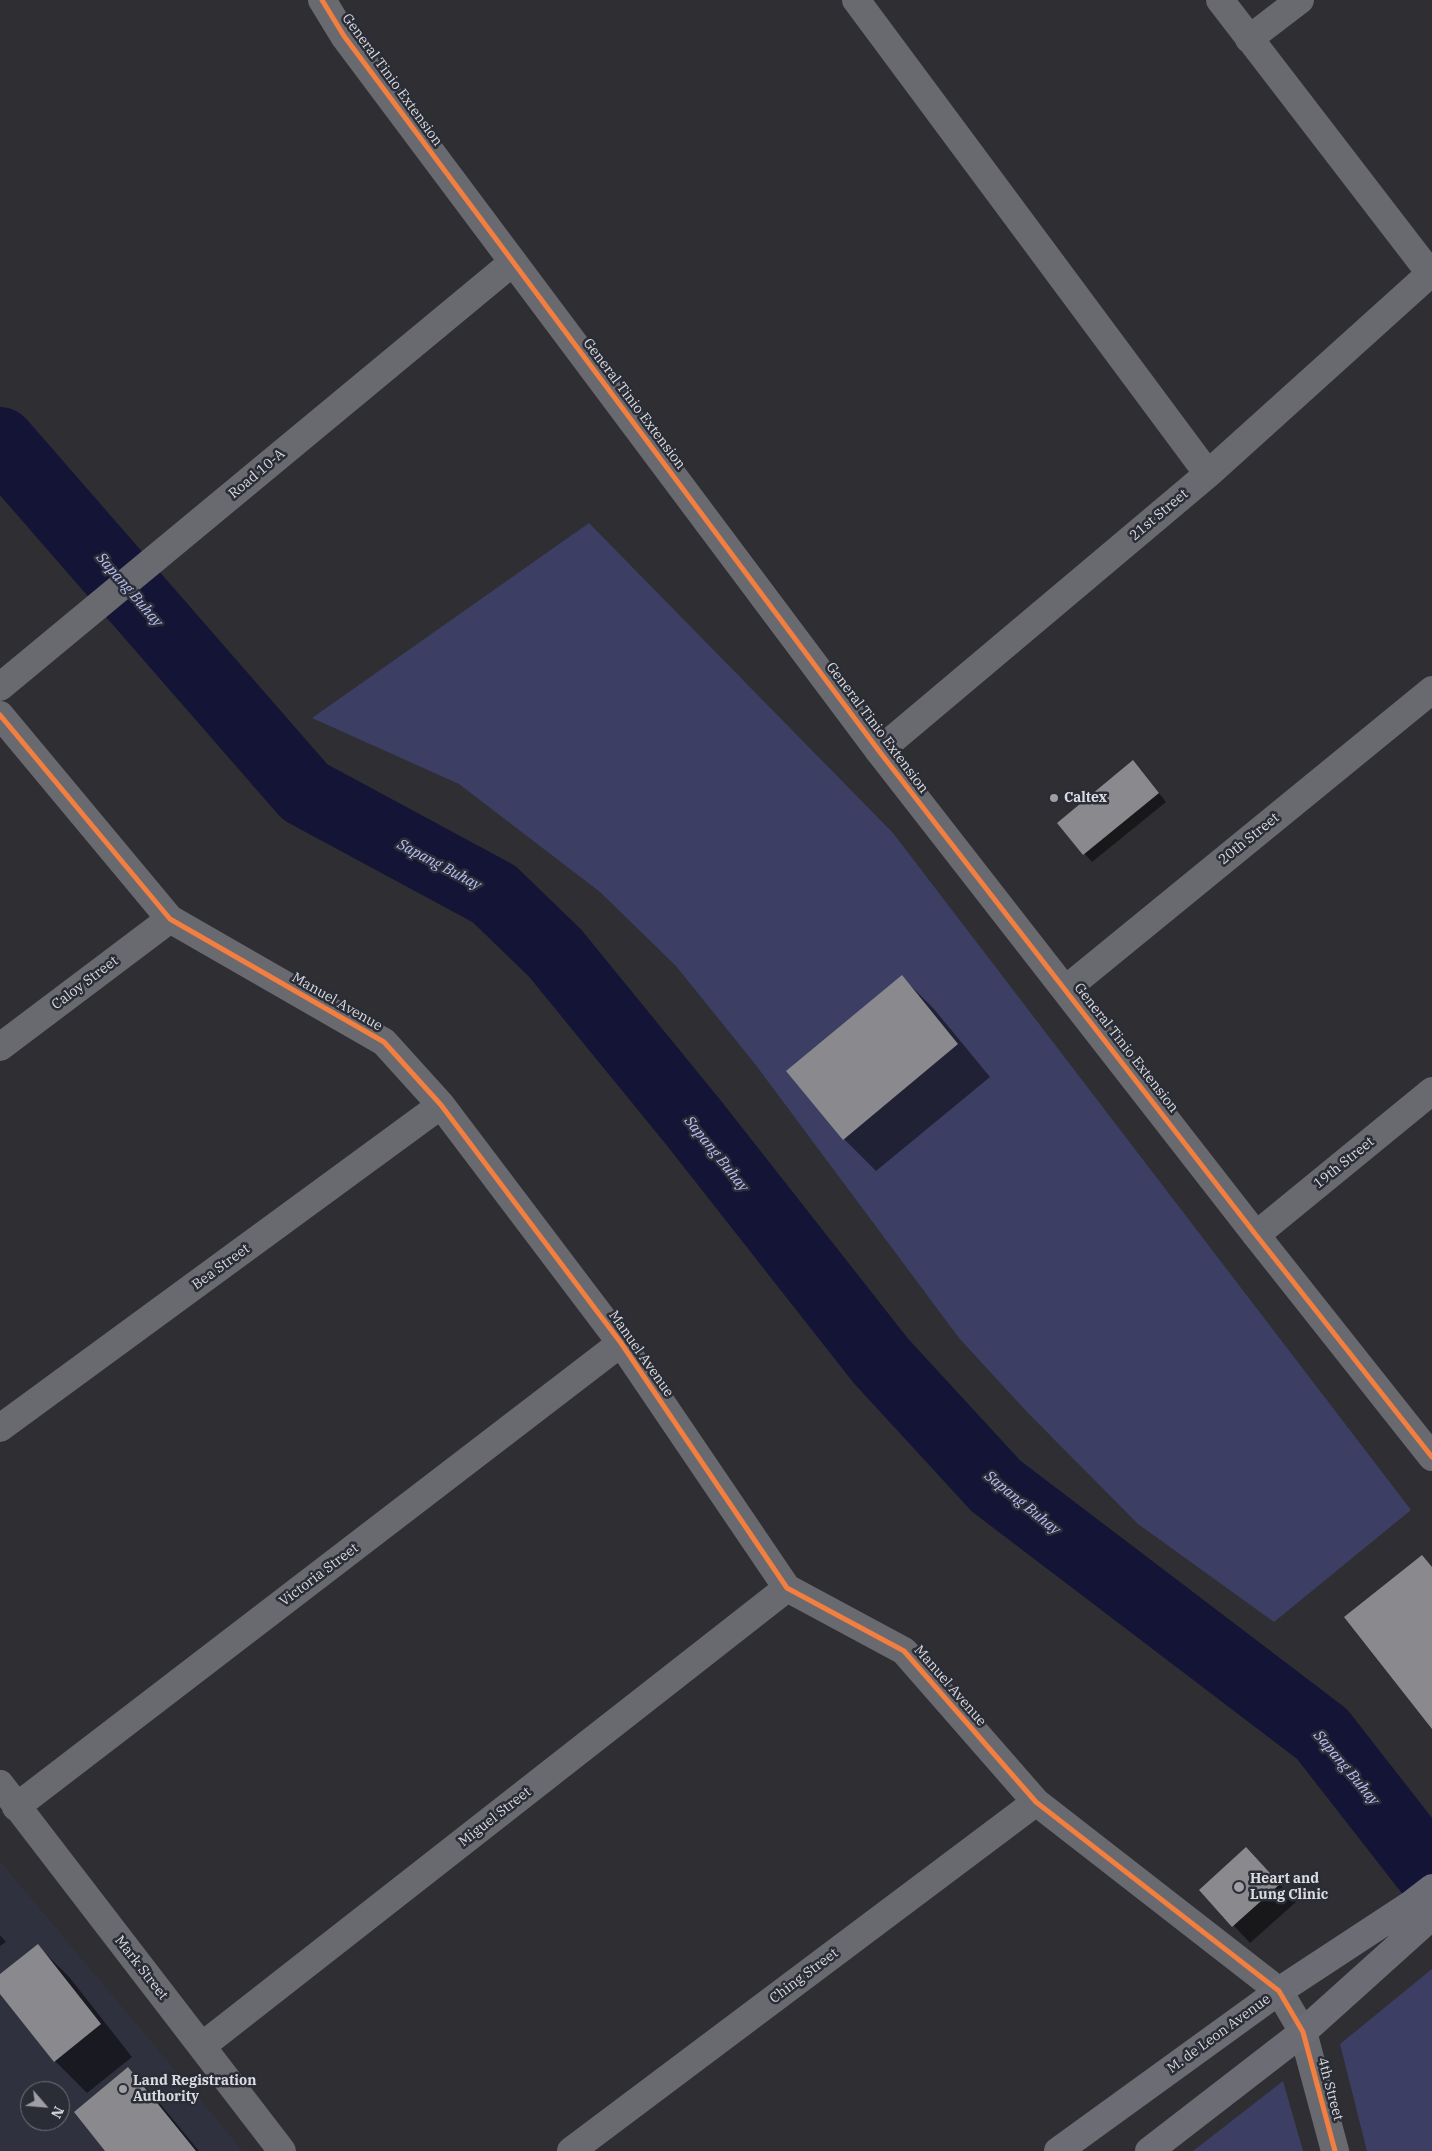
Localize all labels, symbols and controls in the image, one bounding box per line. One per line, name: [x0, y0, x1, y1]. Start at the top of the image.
street label: General Tinio Extension: [338, 10, 446, 150]
street label: General Tinio Extension: [579, 335, 689, 473]
street label: Road 10-A: [225, 446, 289, 502]
street label: 21st Street: [1126, 486, 1192, 544]
water label: Sapang Buhay: [92, 549, 166, 631]
street label: General Tinio Extension: [822, 659, 932, 797]
place label: Caltex: [1064, 790, 1107, 806]
marker: Caltex: [1048, 792, 1060, 804]
street label: 20th Street: [1215, 809, 1283, 869]
water label: Sapang Buhay: [394, 835, 484, 895]
street label: Caloy Street: [49, 953, 121, 1013]
street label: Manuel Avenue: [289, 969, 385, 1035]
street label: General Tinio Extension: [1070, 980, 1182, 1116]
water label: Sapang Buhay: [680, 1113, 752, 1195]
street label: 19th Street: [1310, 1133, 1378, 1193]
street label: Bea Street: [189, 1240, 253, 1294]
street label: Manuel Avenue: [605, 1308, 677, 1400]
water label: Sapang Buhay: [981, 1467, 1063, 1539]
street label: Victoria Street: [276, 1540, 362, 1610]
street label: Manuel Avenue: [910, 1642, 990, 1730]
water label: Sapang Buhay: [1310, 1727, 1382, 1809]
street label: Miguel Street: [455, 1784, 535, 1850]
place label: Heart and Lung Clinic: [1250, 1871, 1328, 1904]
marker: Heart and Lung Clinic: [1232, 1880, 1246, 1894]
street label: Mark Street: [111, 1933, 171, 2003]
street label: Ching Street: [766, 1945, 842, 2007]
street label: M. de Leon Avenue: [1164, 1991, 1274, 2077]
street label: 4th Street: [1314, 2056, 1346, 2122]
place label: Land Registration Authority: [133, 2073, 256, 2106]
north arrow: [20, 2081, 70, 2131]
marker: Land Registration Authority: [117, 2083, 129, 2095]
text: N: [47, 2103, 68, 2121]

